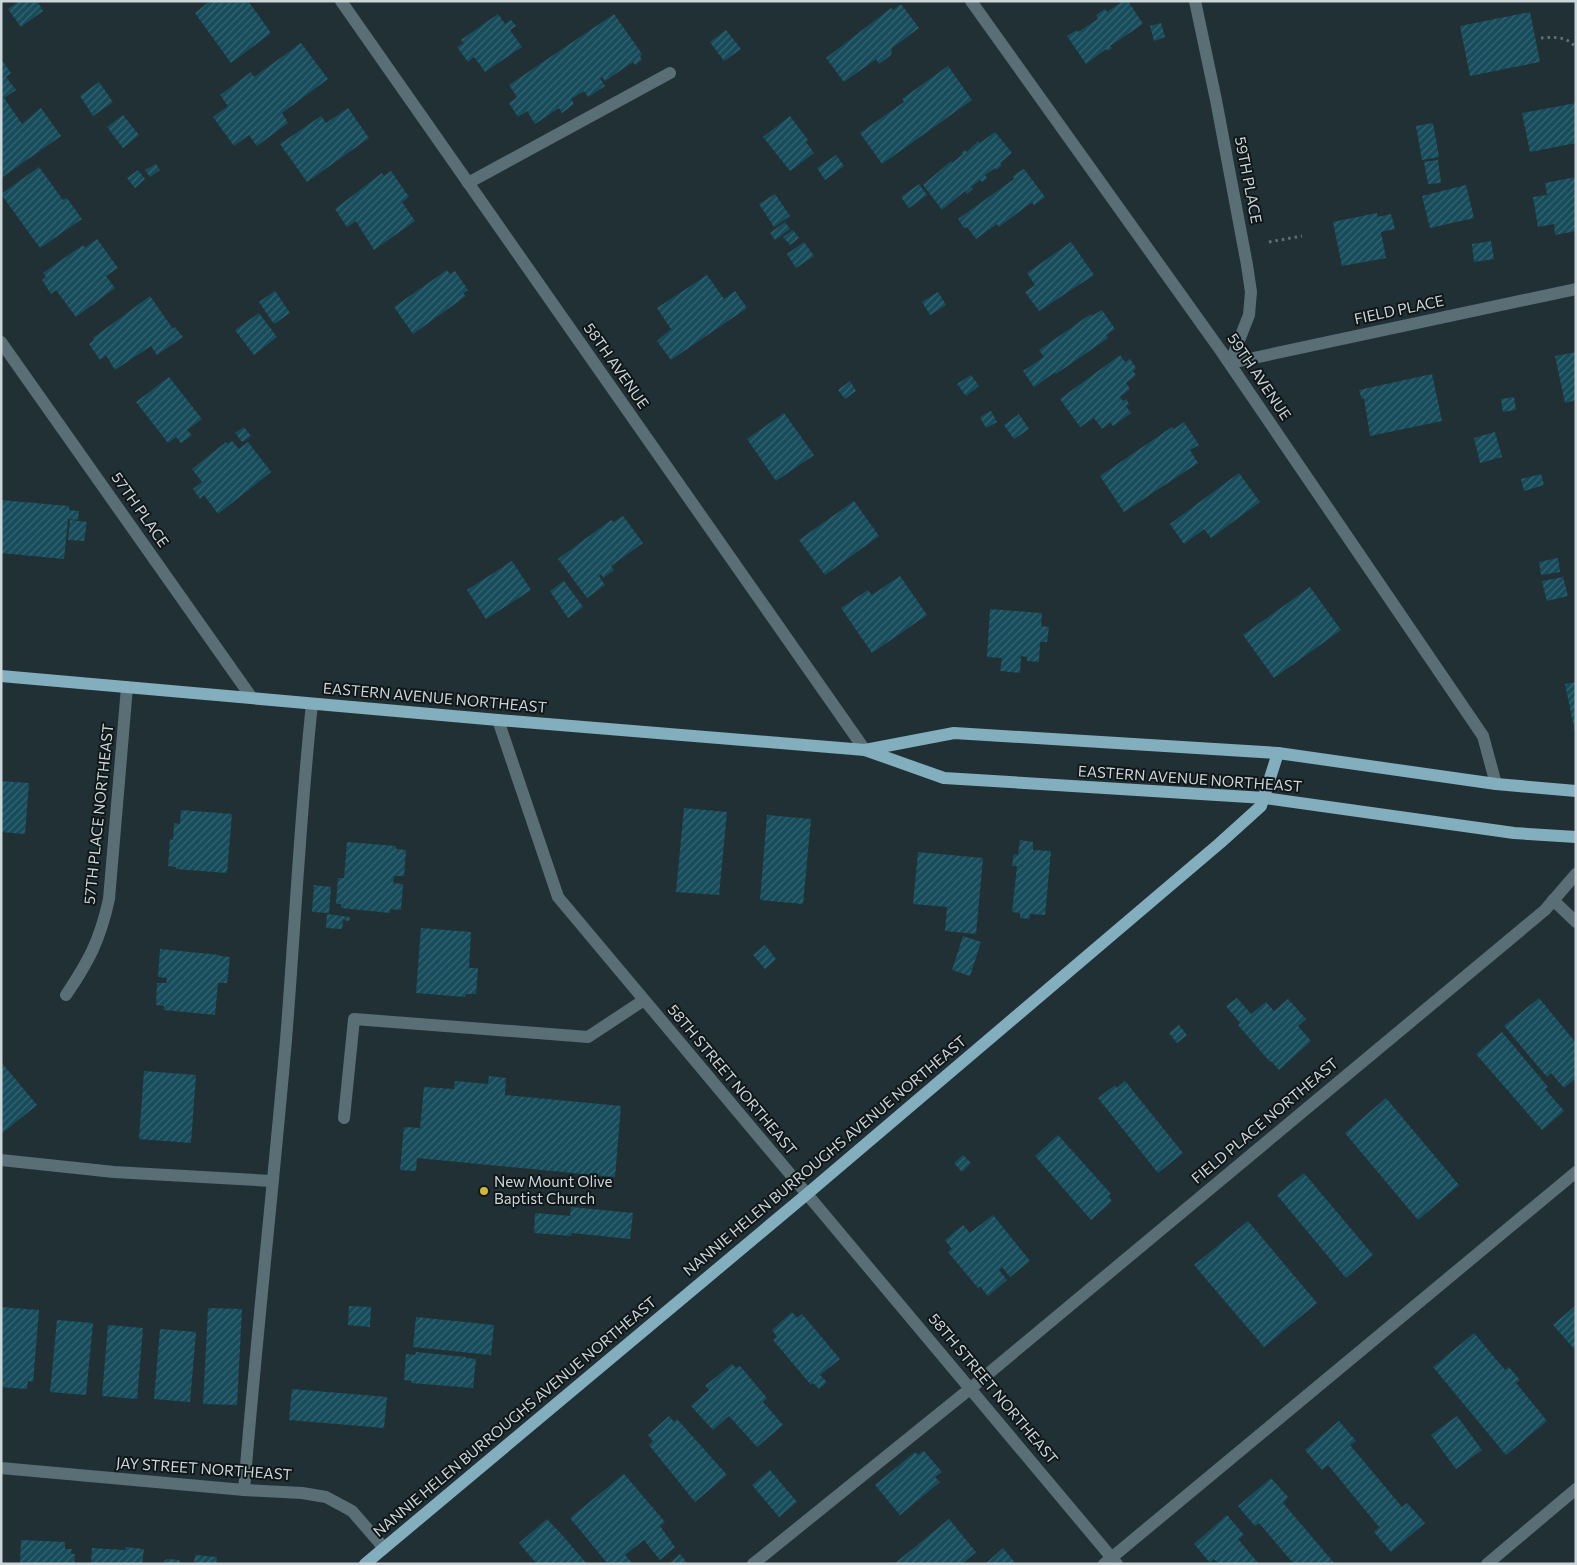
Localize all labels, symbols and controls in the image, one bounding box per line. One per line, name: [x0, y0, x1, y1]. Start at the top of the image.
street label: 59TH PLACE: [1232, 135, 1266, 225]
street label: FIELD PLACE: [1352, 291, 1445, 327]
street label: 58TH AVENUE: [581, 319, 653, 412]
street label: 59TH AVENUE: [1224, 330, 1295, 423]
street label: 57TH PLACE: [108, 468, 173, 550]
street label: EASTERN AVENUE NORTHEAST: [322, 678, 548, 716]
street label: 57TH PLACE NORTHEAST: [80, 722, 117, 905]
street label: EASTERN AVENUE NORTHEAST: [1077, 761, 1303, 795]
street label: 58TH STREET NORTHEAST: [664, 1000, 801, 1159]
street label: NANNIE HELEN BURROUGHS AVENUE NORTHEAST: [679, 1031, 970, 1279]
street label: FIELD PLACE NORTHEAST: [1187, 1053, 1342, 1187]
place label: New Mount Olive Baptist Church: [494, 1172, 613, 1207]
marker: New Mount Olive Baptist Church: [478, 1185, 490, 1197]
street label: NANNIE HELEN BURROUGHS AVENUE NORTHEAST: [369, 1292, 660, 1540]
street label: 58TH STREET NORTHEAST: [925, 1309, 1062, 1468]
street label: JAY STREET NORTHEAST: [116, 1453, 293, 1483]

